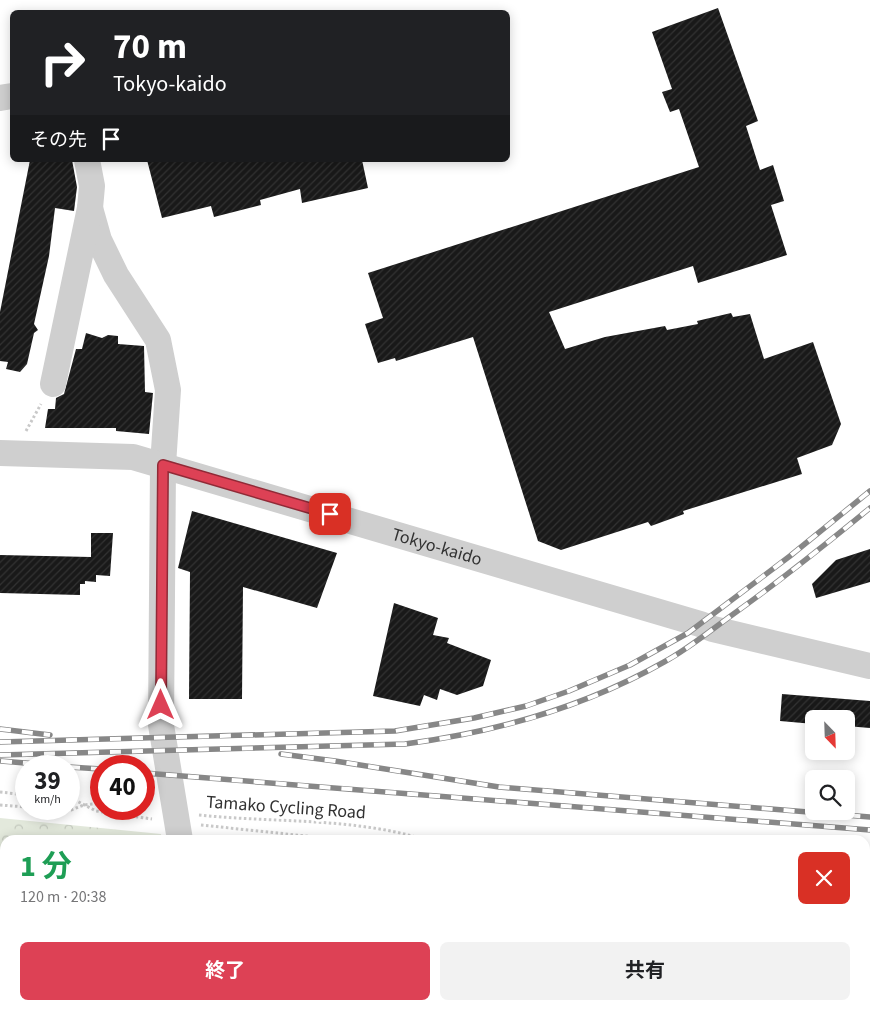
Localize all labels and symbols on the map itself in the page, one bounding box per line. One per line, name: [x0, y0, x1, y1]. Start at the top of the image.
pin: [309, 493, 351, 535]
street label: Tokyo-kaido: [389, 522, 485, 572]
position arrow: [134, 678, 186, 730]
north arrow: [805, 710, 855, 760]
speed limit sign: 40: [90, 755, 155, 820]
street label: Tamako Cycling Road: [205, 789, 367, 826]

